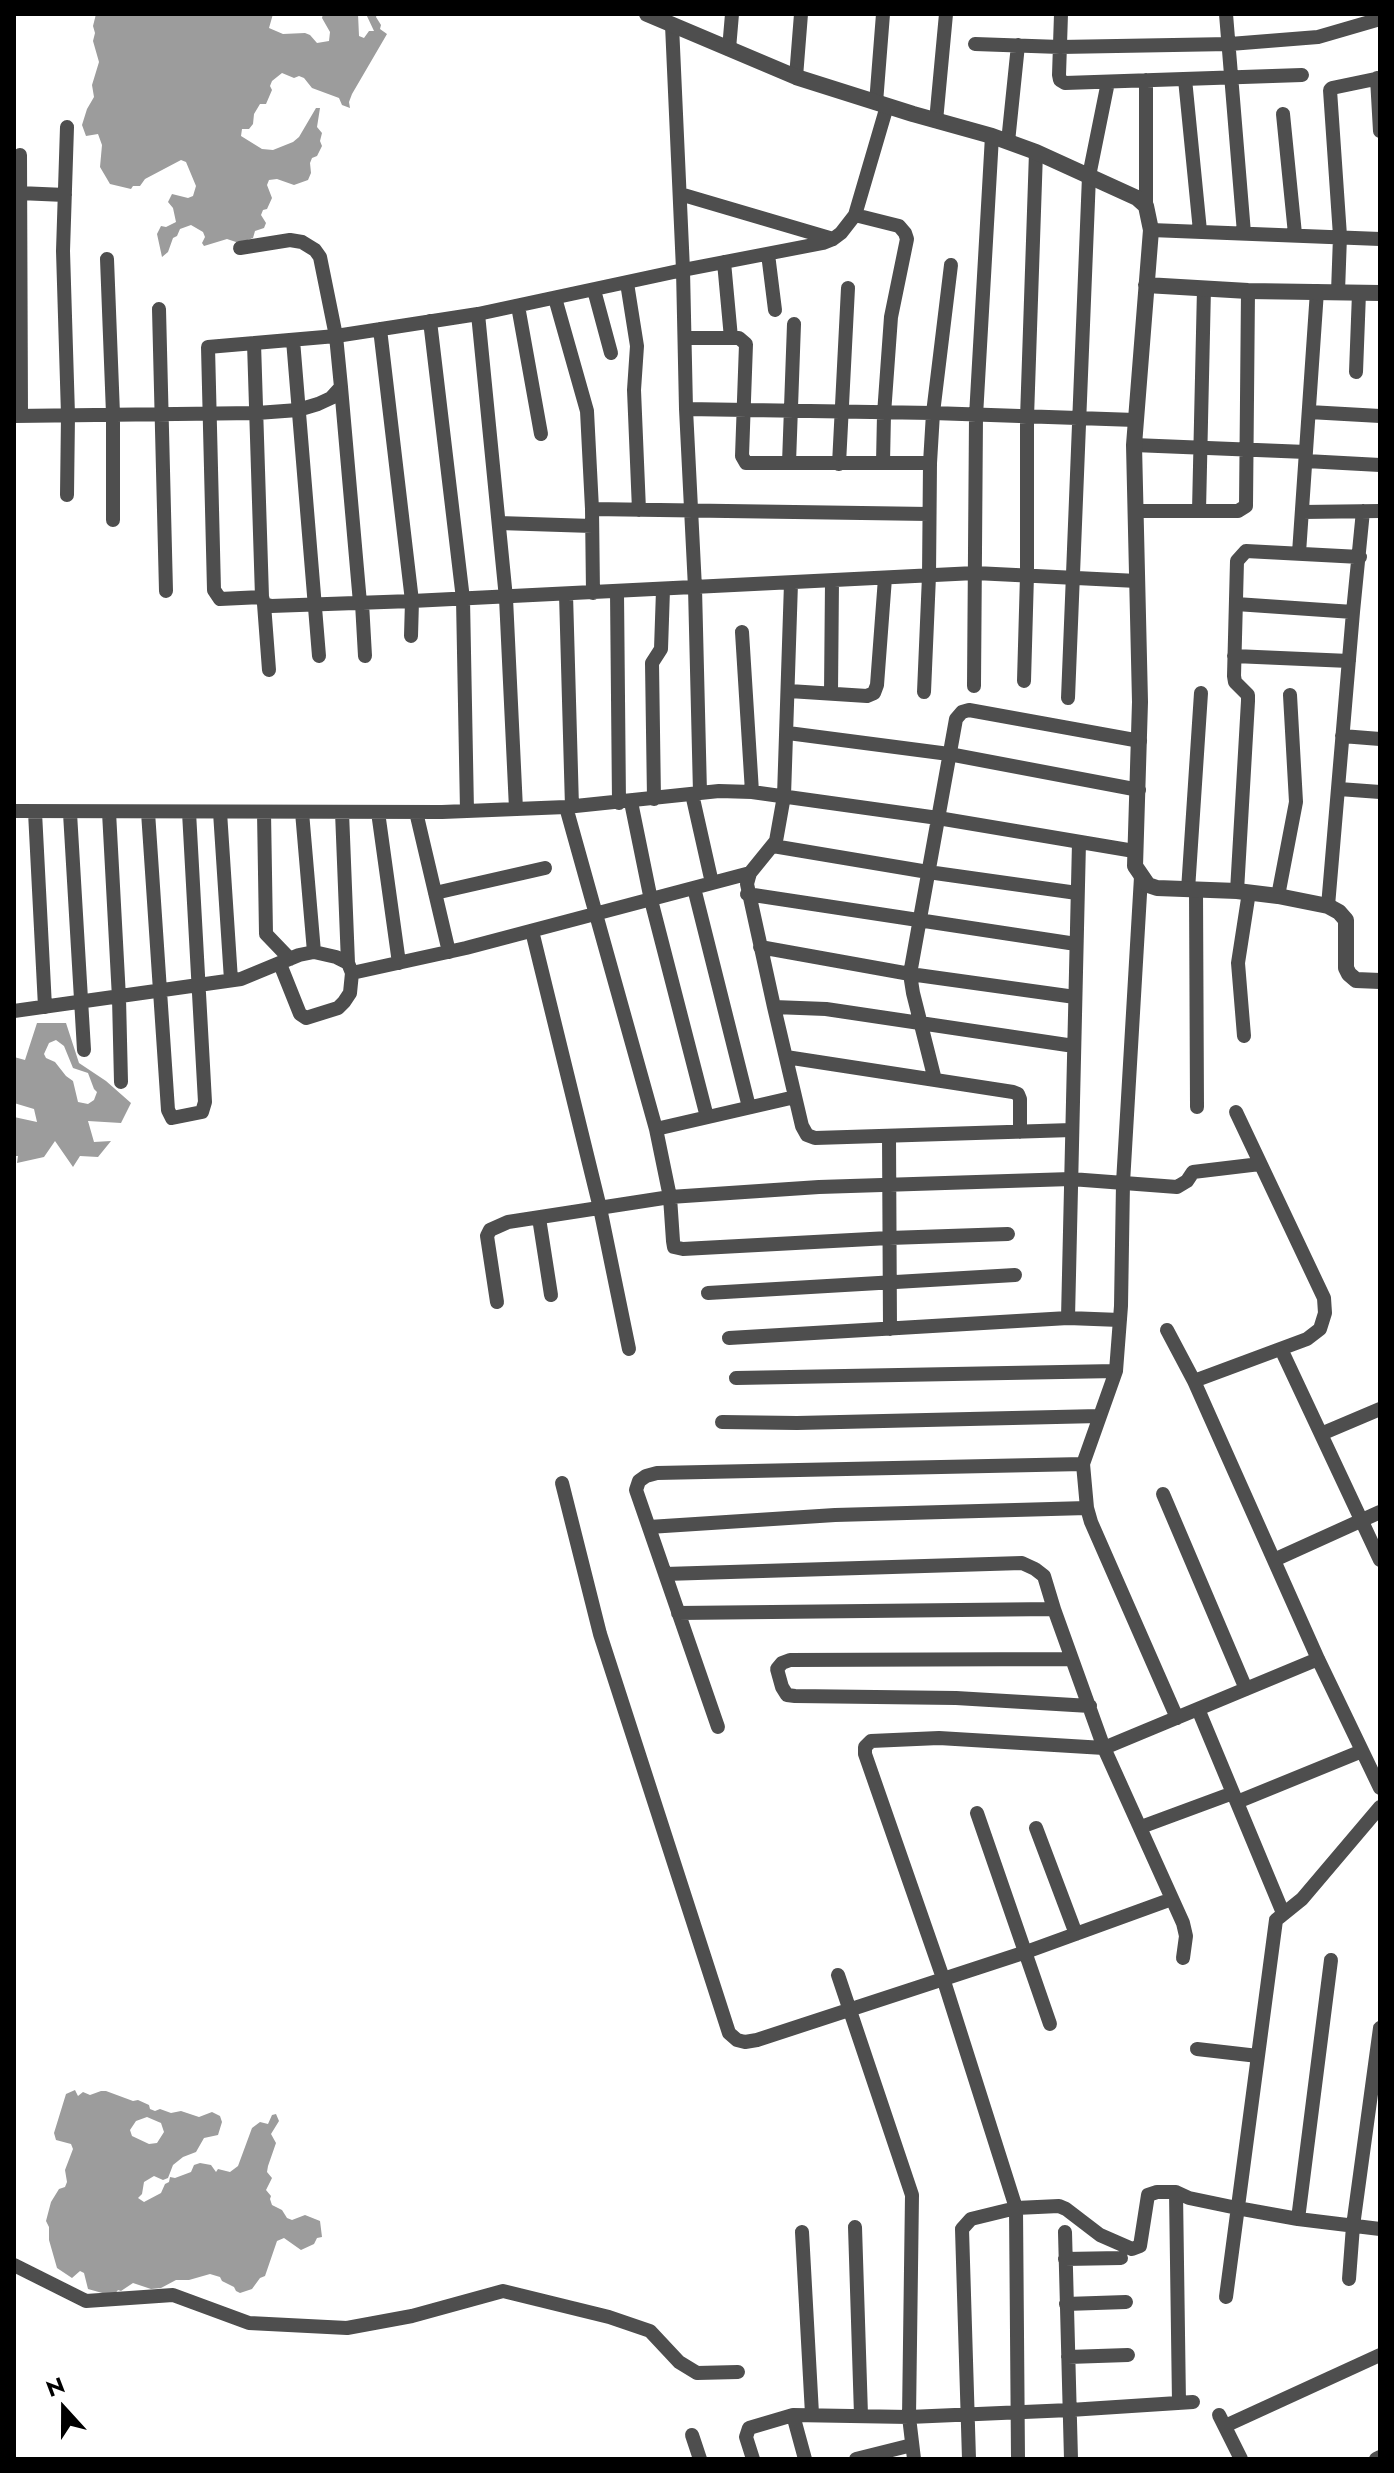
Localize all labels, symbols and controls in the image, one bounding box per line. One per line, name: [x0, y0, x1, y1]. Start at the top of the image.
north arrow: [24, 2369, 104, 2449]
text: N: [42, 2369, 69, 2405]

